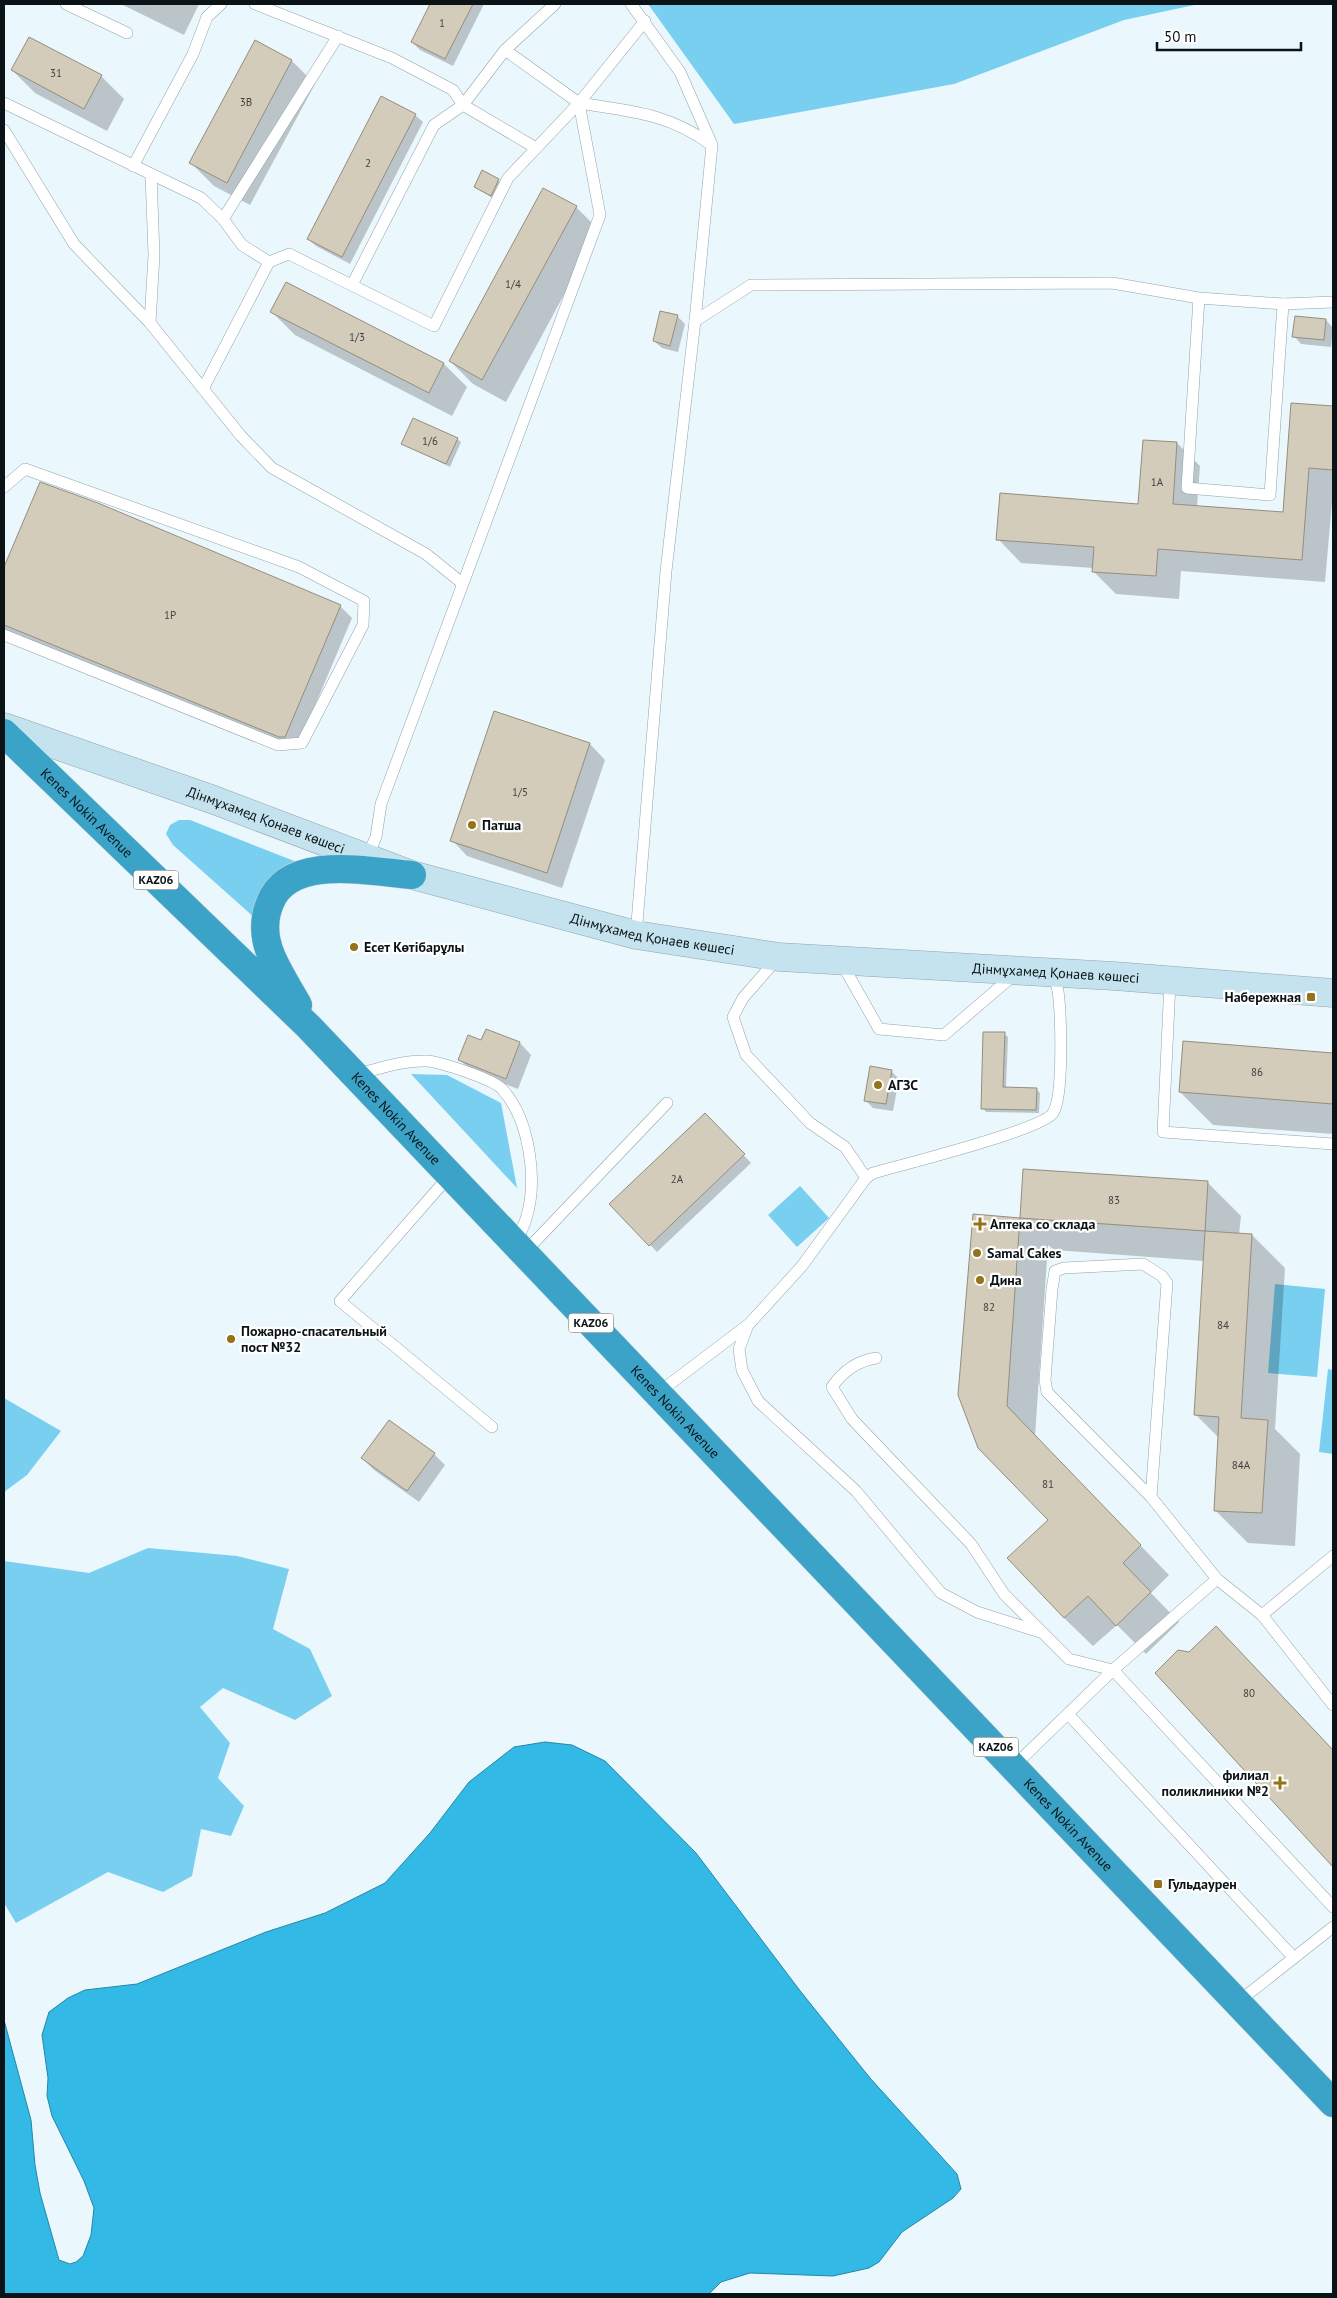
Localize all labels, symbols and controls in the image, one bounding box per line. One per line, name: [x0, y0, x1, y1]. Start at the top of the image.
house number: 1: [439, 16, 445, 30]
scale bar: [1157, 20, 1301, 52]
text: 50 m: [1164, 27, 1197, 46]
house number: 31: [50, 66, 62, 80]
house number: 3В: [240, 95, 252, 109]
house number: 2: [365, 156, 371, 170]
house number: 1/4: [505, 277, 521, 291]
house number: 1/3: [349, 330, 365, 344]
house number: 1/6: [422, 434, 438, 448]
house number: 1А: [1151, 475, 1164, 489]
house number: 1Р: [164, 608, 176, 622]
street label: Kenes Nokin Avenue: [37, 764, 137, 861]
street label: Дінмұхамед Қонаев көшесі: [185, 782, 347, 858]
house number: 1/5: [512, 785, 528, 799]
place label: Патша: [482, 816, 521, 834]
marker: Патша: [466, 819, 478, 831]
road number: KАZ06: [134, 870, 178, 890]
street label: Дінмұхамед Қонаев көшесі: [568, 909, 736, 959]
place label: Есет Көтібарұлы: [364, 938, 465, 956]
marker: Есет Көтібарұлы: [348, 941, 360, 953]
street label: Дінмұхамед Қонаев көшесі: [972, 959, 1140, 987]
place label: Набережная: [1225, 988, 1301, 1006]
marker: Набережная: [1305, 991, 1317, 1003]
house number: 86: [1251, 1065, 1263, 1079]
street label: Kenes Nokin Avenue: [348, 1068, 445, 1169]
place label: АГЗС: [888, 1076, 918, 1094]
marker: АГЗС: [872, 1079, 884, 1091]
house number: 2А: [671, 1172, 684, 1186]
house number: 83: [1108, 1193, 1120, 1207]
place label: Аптека со склада: [990, 1215, 1095, 1233]
marker: Аптека со склада: [974, 1218, 986, 1230]
place label: Samal Cakes: [987, 1244, 1061, 1262]
marker: Samal Cakes: [971, 1247, 983, 1259]
place label: Дина: [990, 1271, 1022, 1289]
marker: Дина: [974, 1274, 986, 1286]
house number: 82: [983, 1300, 995, 1314]
road number: KАZ06: [568, 1314, 614, 1332]
house number: 84: [1217, 1318, 1229, 1332]
place label: Пожарно-спасательный пост №32: [241, 1322, 387, 1356]
marker: Пожарно-спасательный пост №32: [225, 1333, 237, 1345]
street label: Kenes Nokin Avenue: [627, 1362, 724, 1462]
house number: 84А: [1232, 1458, 1251, 1472]
house number: 81: [1042, 1477, 1054, 1491]
house number: 80: [1243, 1686, 1255, 1700]
road number: KАZ06: [974, 1738, 1018, 1756]
place label: филиал поликлиники №2: [1162, 1766, 1269, 1800]
street label: Kenes Nokin Avenue: [1020, 1775, 1117, 1875]
marker: филиал поликлиники №2: [1273, 1776, 1287, 1790]
place label: Гульдаурен: [1168, 1875, 1237, 1893]
marker: Гульдаурен: [1152, 1878, 1164, 1890]

